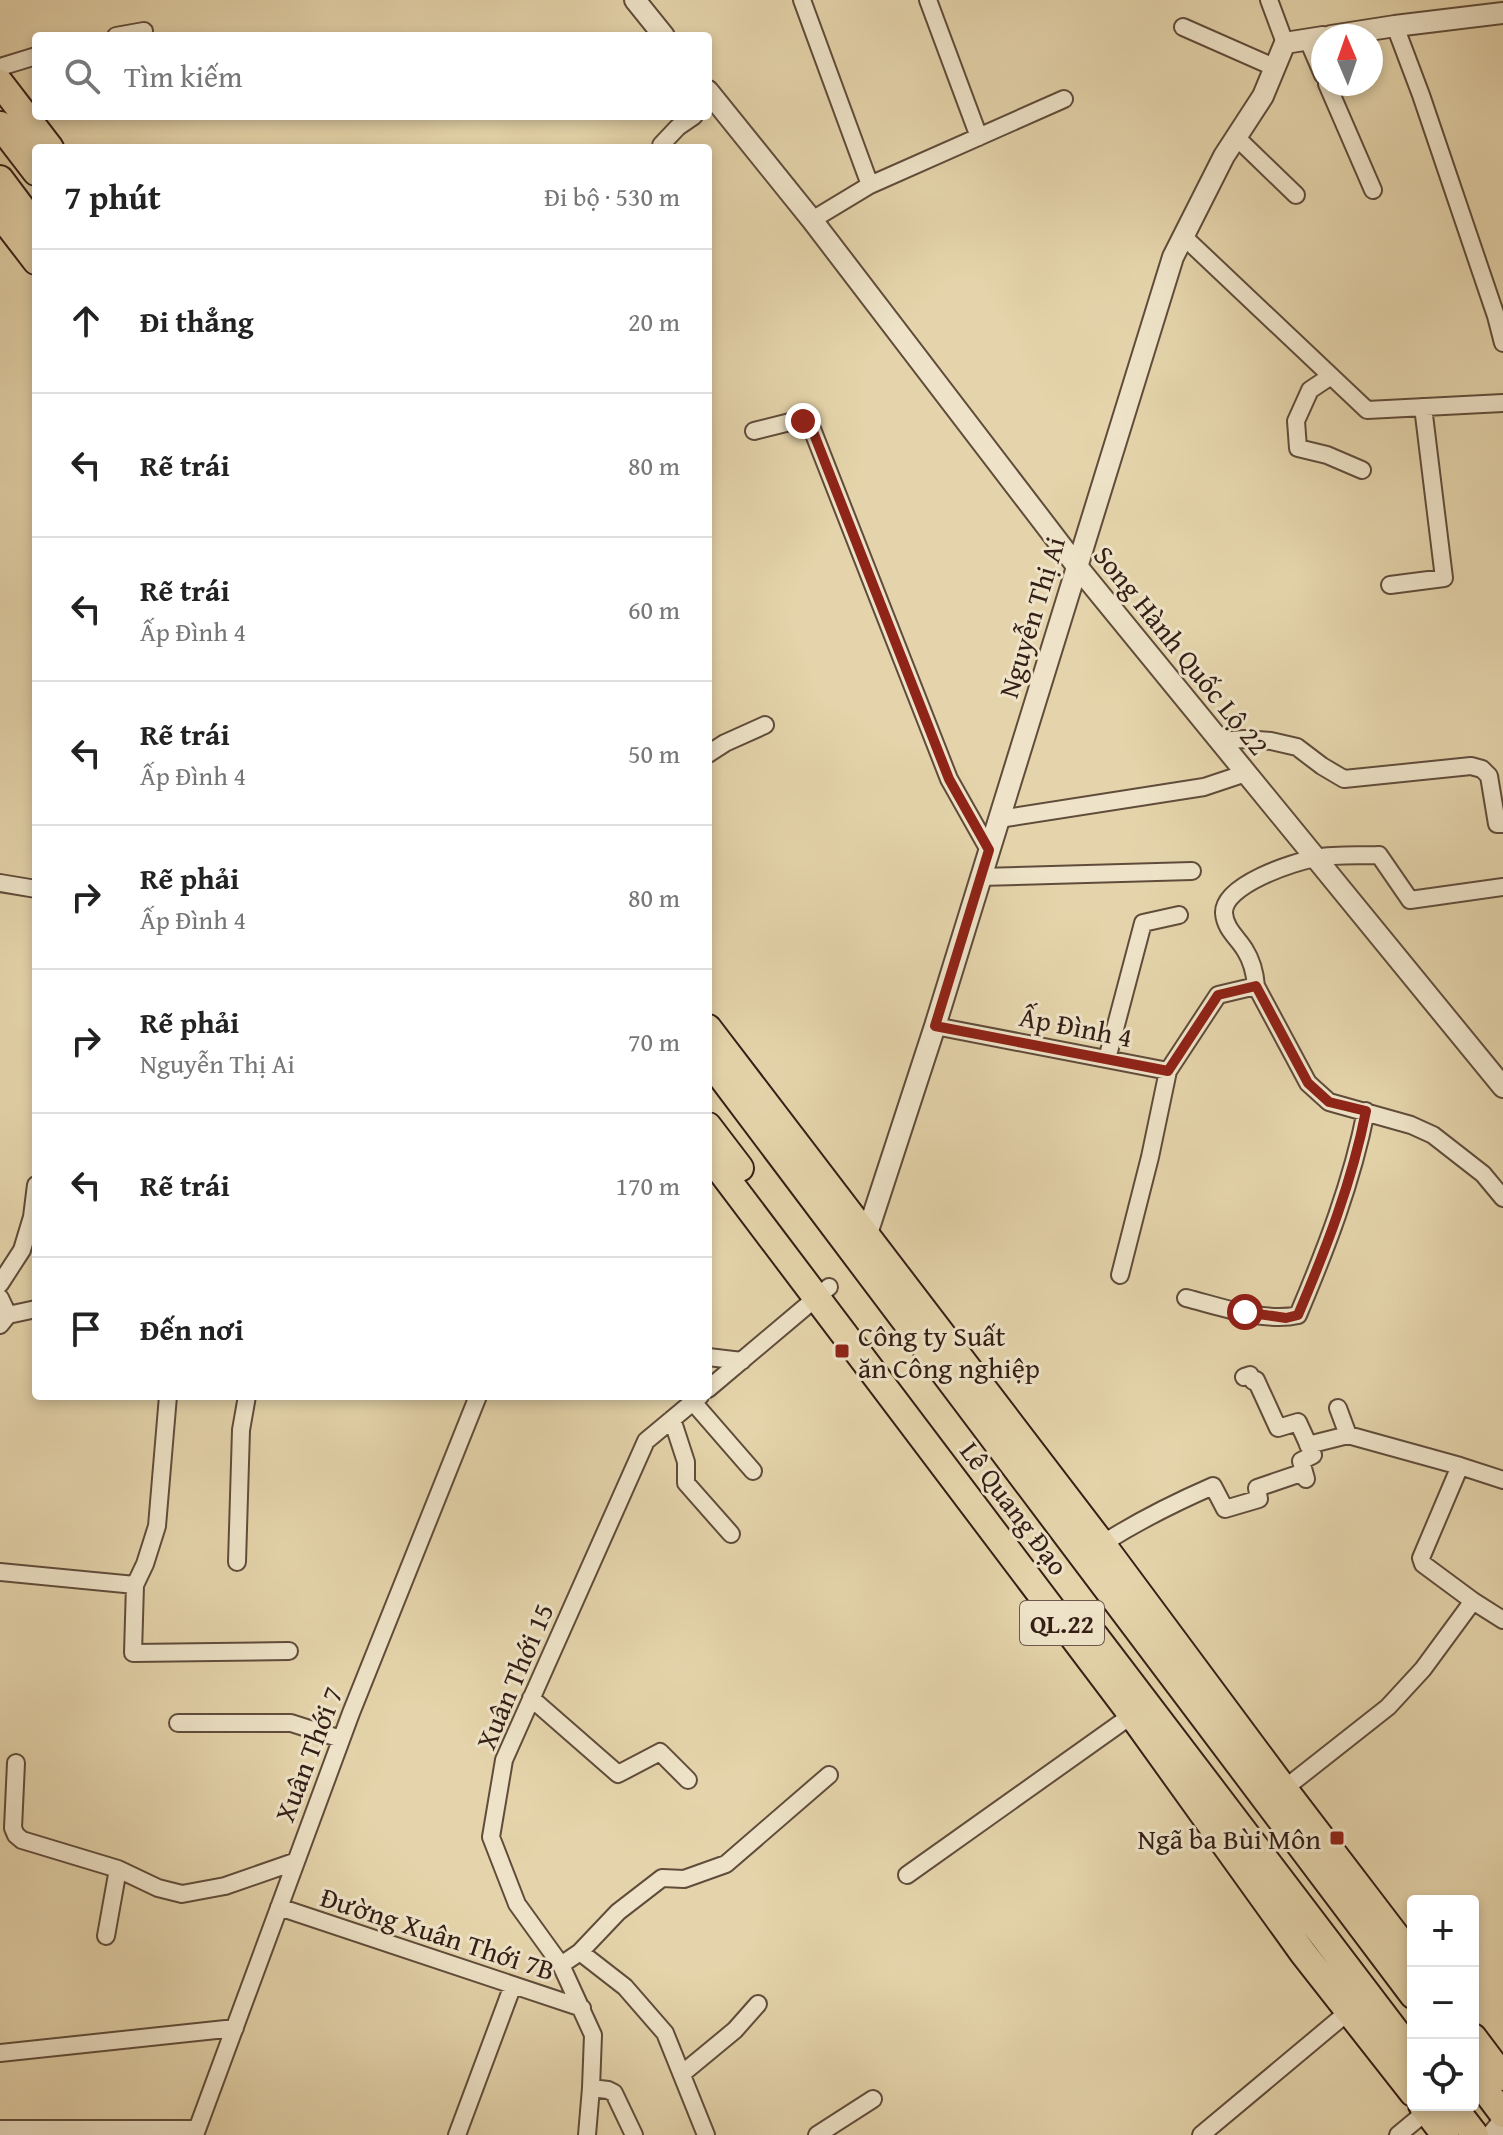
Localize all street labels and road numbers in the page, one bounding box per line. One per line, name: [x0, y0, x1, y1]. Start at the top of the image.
street label: Nguyễn Thị Ai: [987, 531, 1075, 703]
street label: Song Hành Quốc Lộ 22: [1084, 536, 1280, 764]
street label: Ấp Đình 4: [1016, 995, 1136, 1057]
street label: Lê Quang Đạo: [951, 1432, 1079, 1584]
street label: Xuân Thới 15: [465, 1596, 563, 1756]
road number: QL.22: [1020, 1601, 1104, 1645]
street label: Xuân Thới 7: [263, 1680, 353, 1828]
street label: Đường Xuân Thới 7B: [316, 1876, 560, 1990]

